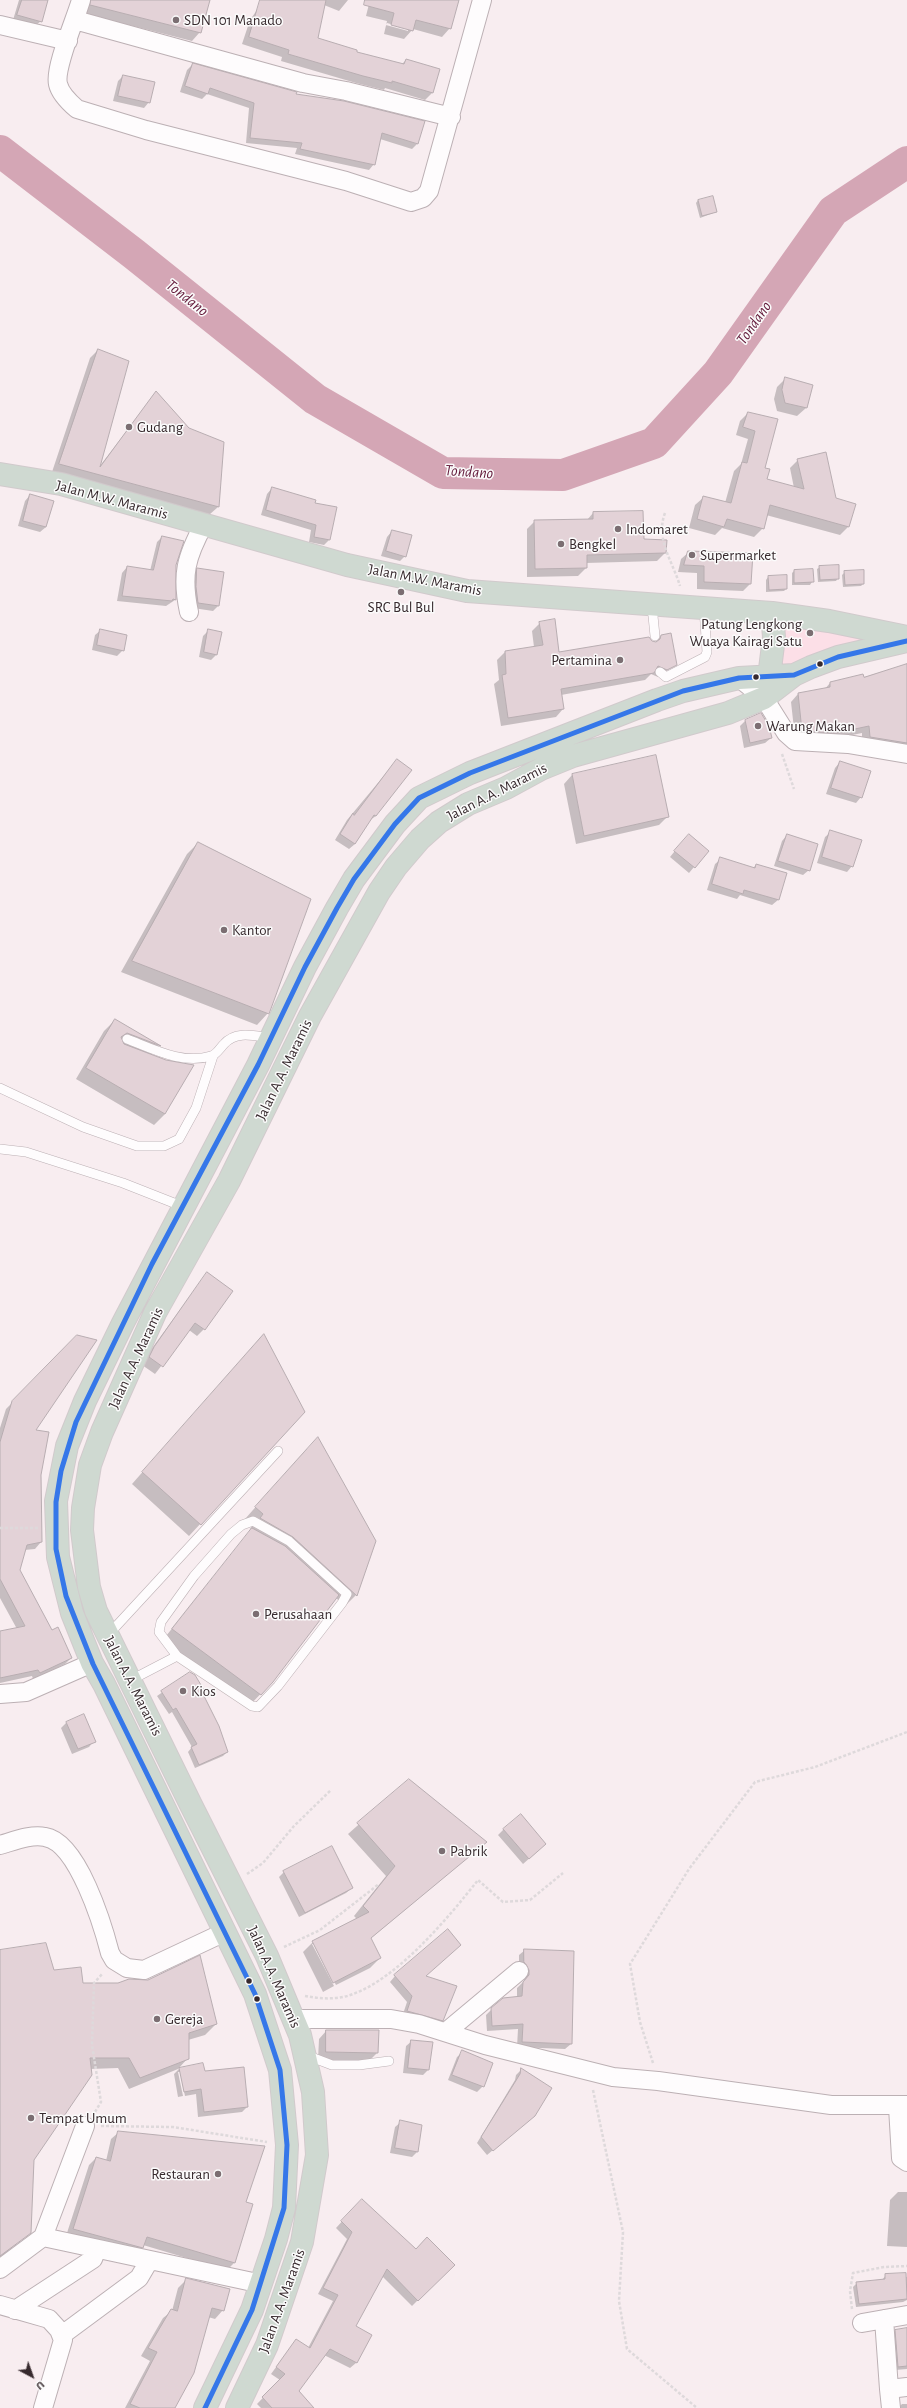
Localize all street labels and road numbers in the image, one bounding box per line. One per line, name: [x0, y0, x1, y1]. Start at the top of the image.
street label: Jalan M.W. Maramis: [54, 476, 170, 524]
street label: Jalan M.W. Maramis: [367, 560, 483, 600]
street label: Jalan A.A. Maramis: [444, 759, 550, 825]
street label: Jalan A.A. Maramis: [252, 1017, 316, 1123]
street label: Jalan A.A. Maramis: [105, 1304, 167, 1412]
street label: Jalan A.A. Maramis: [100, 1633, 166, 1739]
street label: Jalan A.A. Maramis: [243, 1923, 305, 2031]
street label: Jalan A.A. Maramis: [255, 2246, 309, 2356]

